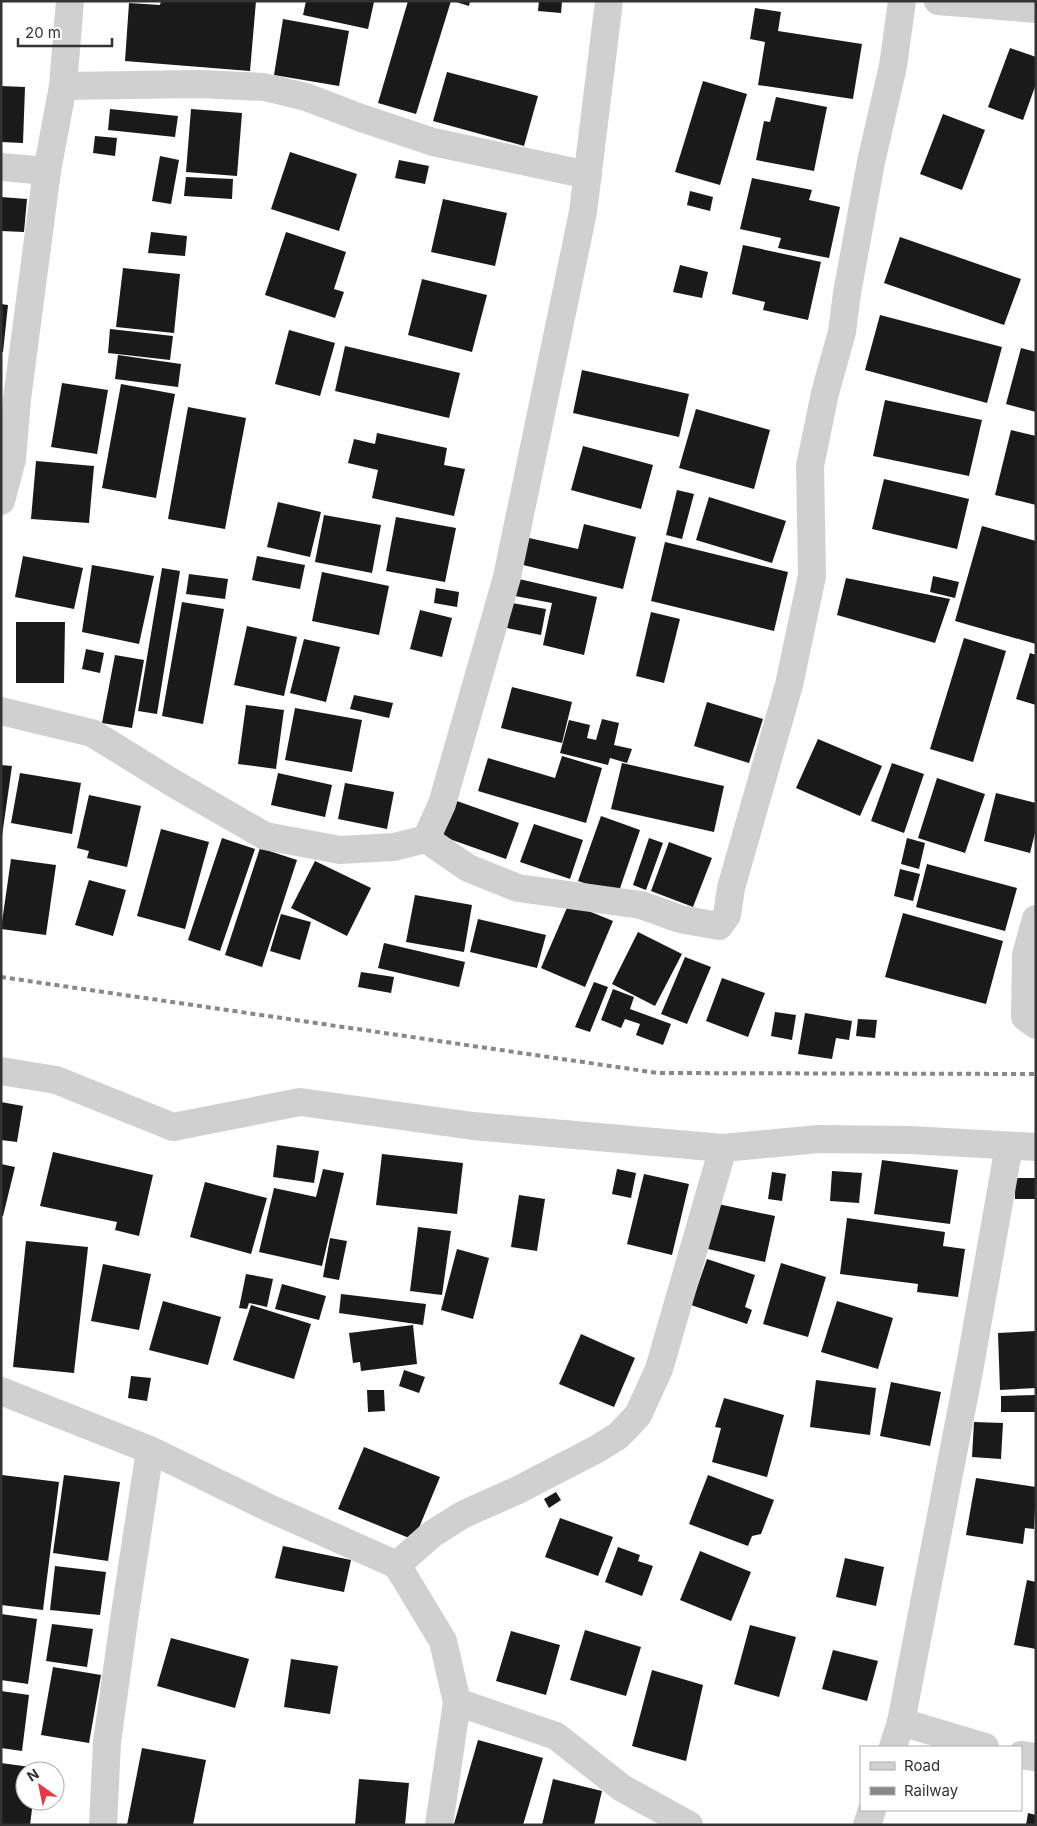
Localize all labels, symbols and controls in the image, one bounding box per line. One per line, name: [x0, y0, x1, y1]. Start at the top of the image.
scale bar: [18, 15, 111, 47]
text: 20 m: [25, 23, 61, 42]
legend: [860, 1746, 1022, 1811]
text: Road: [904, 1756, 940, 1775]
north arrow: [15, 1761, 65, 1811]
text: N: [24, 1765, 42, 1785]
text: Railway: [904, 1781, 959, 1800]

